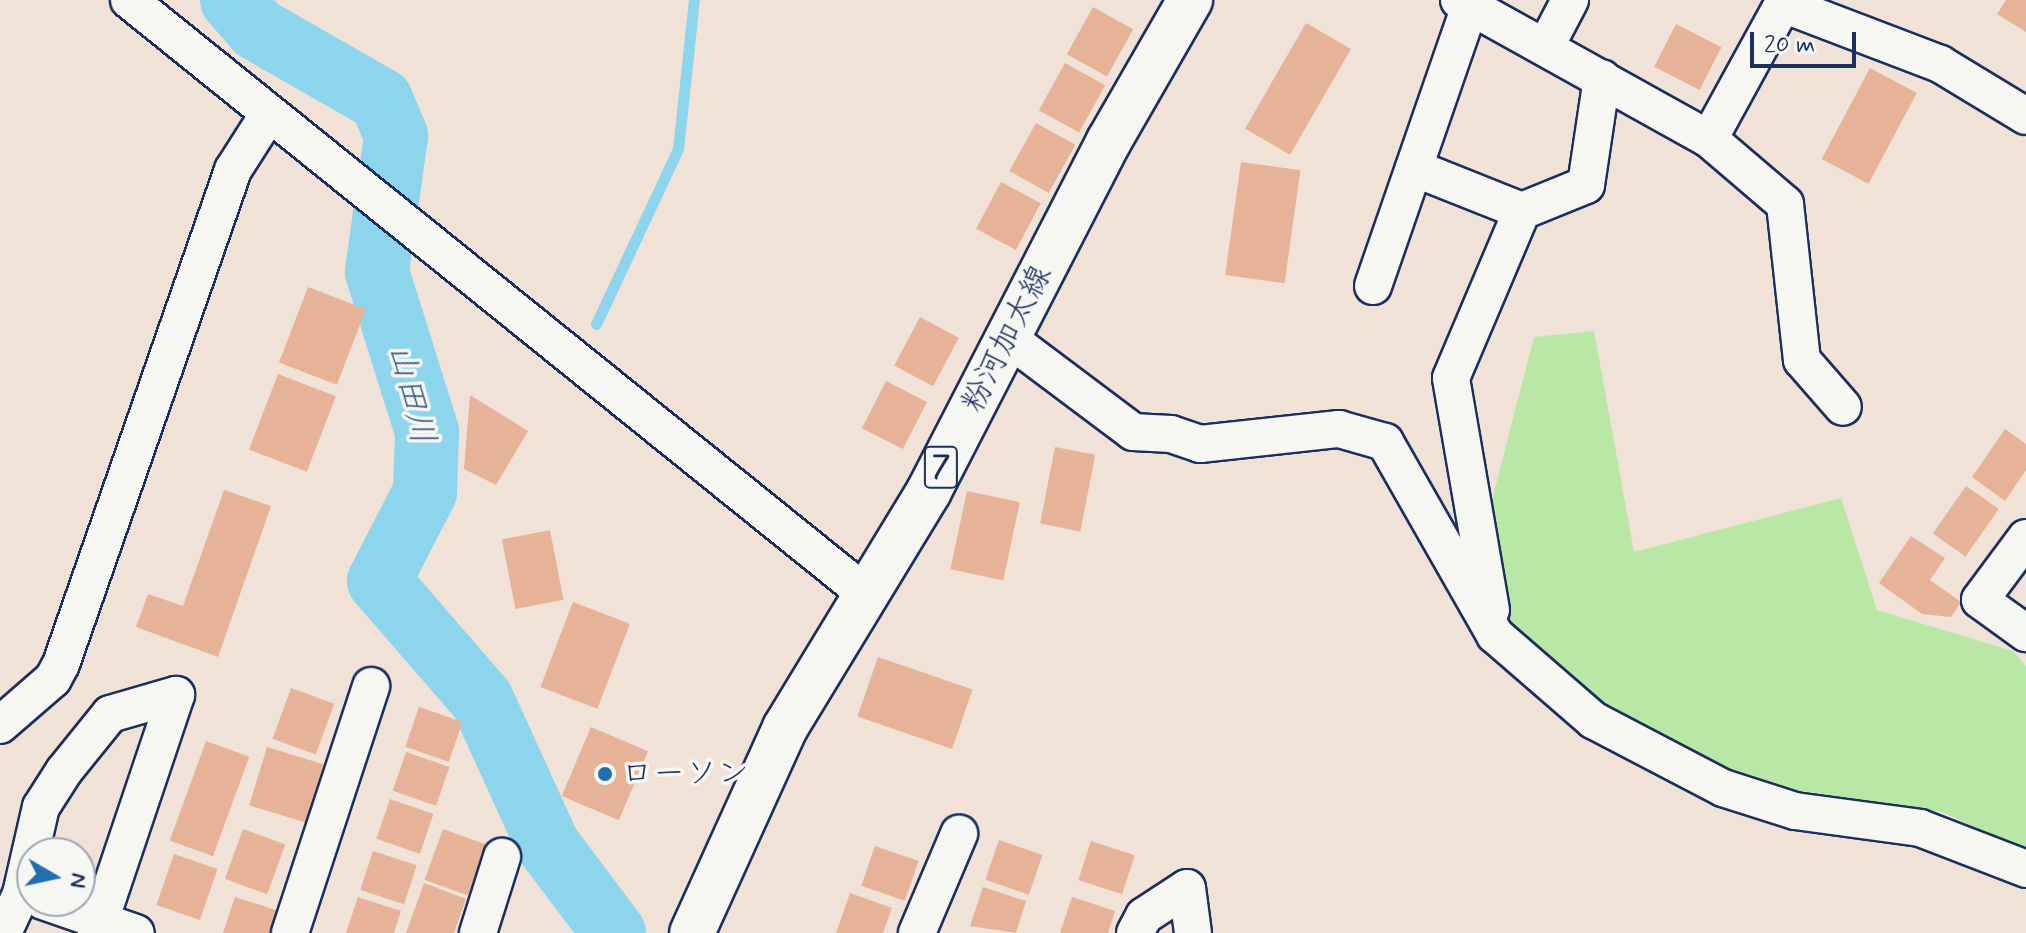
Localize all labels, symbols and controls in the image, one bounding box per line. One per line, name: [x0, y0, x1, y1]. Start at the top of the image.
scale bar: [1754, 16, 1860, 66]
text: 20 m: [1764, 30, 1815, 61]
street label: 粉河加太線: [954, 259, 1060, 419]
water label: 山田川: [379, 340, 443, 448]
road number: 7: [923, 441, 959, 493]
place label: ローソン: [621, 755, 749, 793]
marker: ローソン: [596, 765, 614, 783]
north arrow: [16, 837, 96, 917]
text: N: [63, 871, 93, 890]

